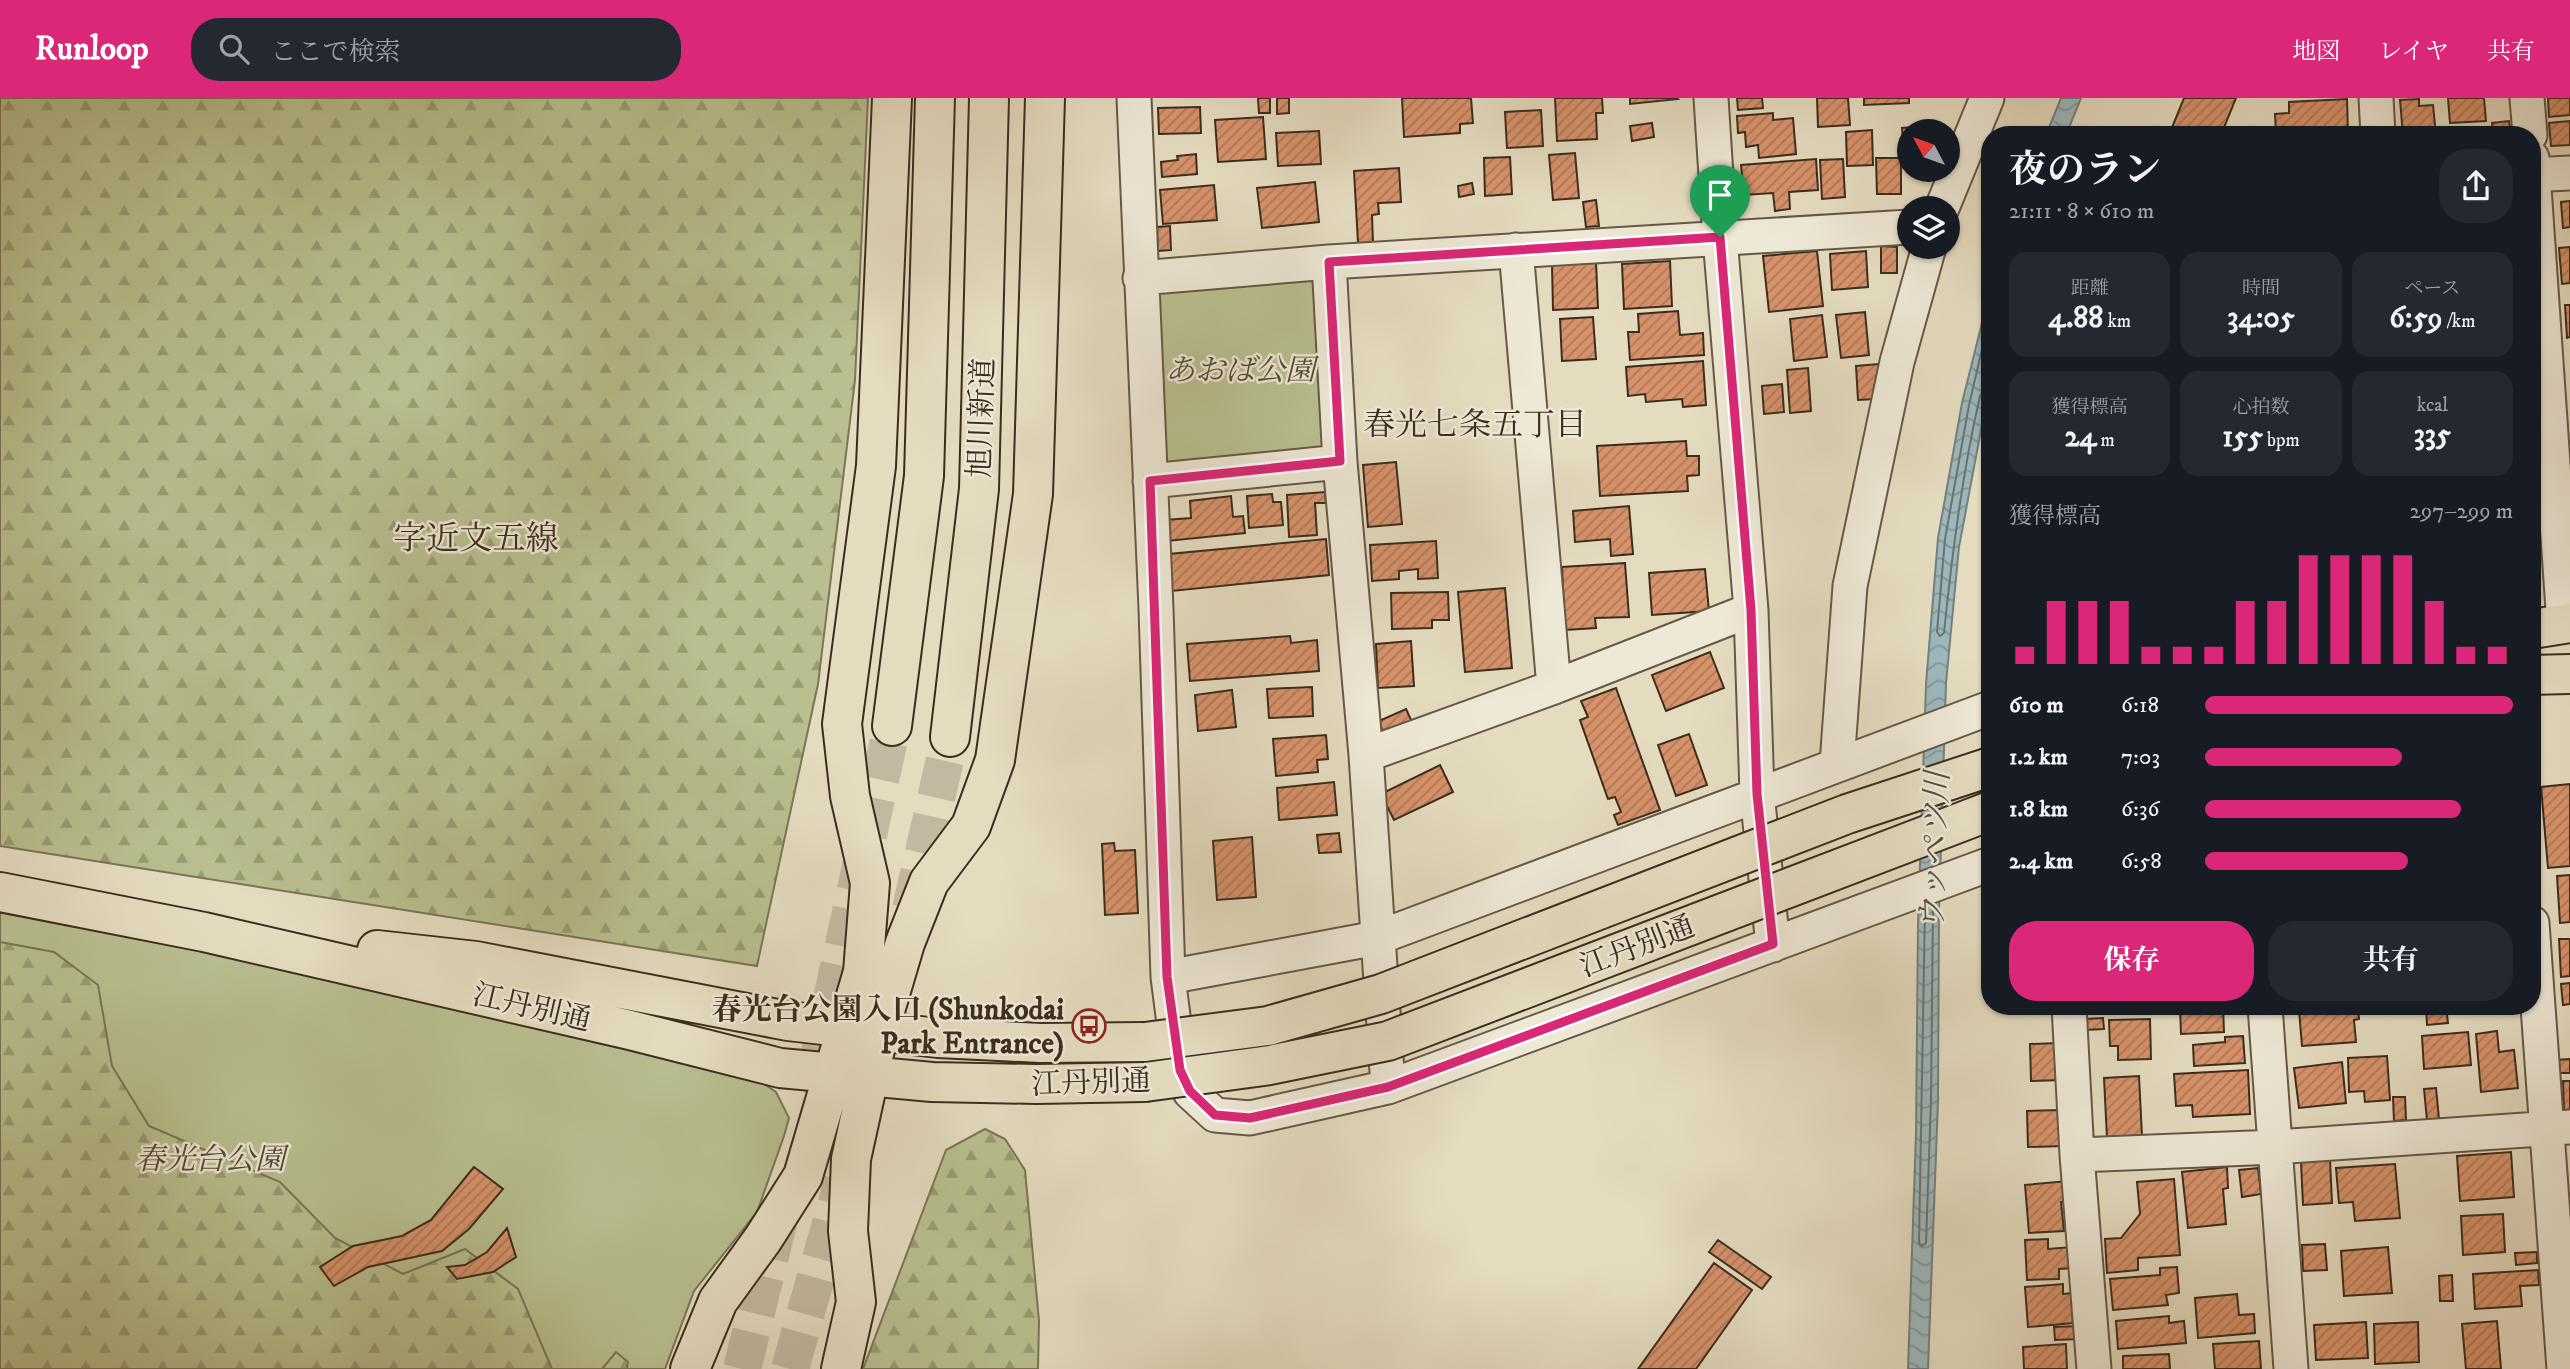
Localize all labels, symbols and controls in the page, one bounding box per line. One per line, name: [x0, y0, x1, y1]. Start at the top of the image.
search box: [191, 18, 681, 81]
text: Runloop: [35, 29, 149, 70]
icon: search: [215, 30, 253, 68]
text: ここで検索: [271, 36, 401, 69]
text: 地図: [2292, 37, 2340, 67]
text: レイヤ: [2378, 37, 2449, 67]
text: 共有: [2487, 37, 2535, 67]
north arrow: [1897, 119, 1960, 182]
map controls: [1897, 119, 1960, 259]
text: 夜のラン: [2009, 147, 2161, 195]
button: share: [2439, 149, 2513, 223]
pin: [1690, 165, 1750, 237]
icon: arrive: [1701, 176, 1739, 214]
button: layers: [1897, 196, 1960, 259]
text: 21:11 · 8 × 610 m: [2009, 197, 2154, 226]
text: 距離: [2071, 277, 2109, 300]
text: 時間: [2242, 277, 2280, 300]
text: ペース: [2404, 277, 2460, 300]
text: 4.88: [2048, 300, 2103, 337]
text: 34:05: [2227, 300, 2295, 337]
text: 6:59: [2389, 300, 2443, 337]
text: km: [2103, 310, 2131, 333]
text: /km: [2443, 310, 2475, 333]
park label: あおば公園: [1165, 353, 1320, 390]
street label: 旭川新道: [962, 357, 1003, 479]
text: kcal: [2417, 394, 2448, 417]
text: 獲得標高: [2052, 396, 2128, 419]
text: 心拍数: [2232, 396, 2290, 419]
district label: 春光七条五丁目: [1363, 406, 1587, 446]
text: 335: [2414, 417, 2451, 454]
text: 24: [2064, 419, 2096, 456]
text: 155: [2222, 419, 2263, 456]
text: m: [2096, 429, 2115, 452]
text: bpm: [2263, 429, 2300, 452]
text: 297–299 m: [2410, 497, 2513, 526]
text: 獲得標高: [2009, 502, 2101, 531]
district label: 字近文五線: [394, 519, 559, 560]
text: 610 m: [2009, 691, 2064, 720]
text: 6:18: [2121, 691, 2159, 720]
text: 1.2 km: [2009, 743, 2068, 772]
text: 7:03: [2121, 743, 2160, 772]
water label: ウッペツ川: [1913, 768, 1959, 931]
text: 1.8 km: [2009, 795, 2068, 824]
text: 6:36: [2121, 795, 2160, 824]
text: 2.4 km: [2009, 847, 2073, 876]
text: 6:58: [2121, 847, 2162, 876]
street label: 江丹別通: [1575, 909, 1700, 986]
button: 保存: [2009, 921, 2254, 1001]
button: 共有: [2268, 921, 2513, 1001]
street label: 江丹別通: [469, 977, 594, 1040]
place label: 春光台公園入口 (Shunkodai Park Entrance): [712, 992, 1064, 1063]
bus stop icon: 春光台公園入口 (Shunkodai Park Entrance): [1070, 1007, 1108, 1045]
street label: 江丹別通: [1030, 1063, 1152, 1104]
park label: 春光台公園: [135, 1142, 290, 1179]

